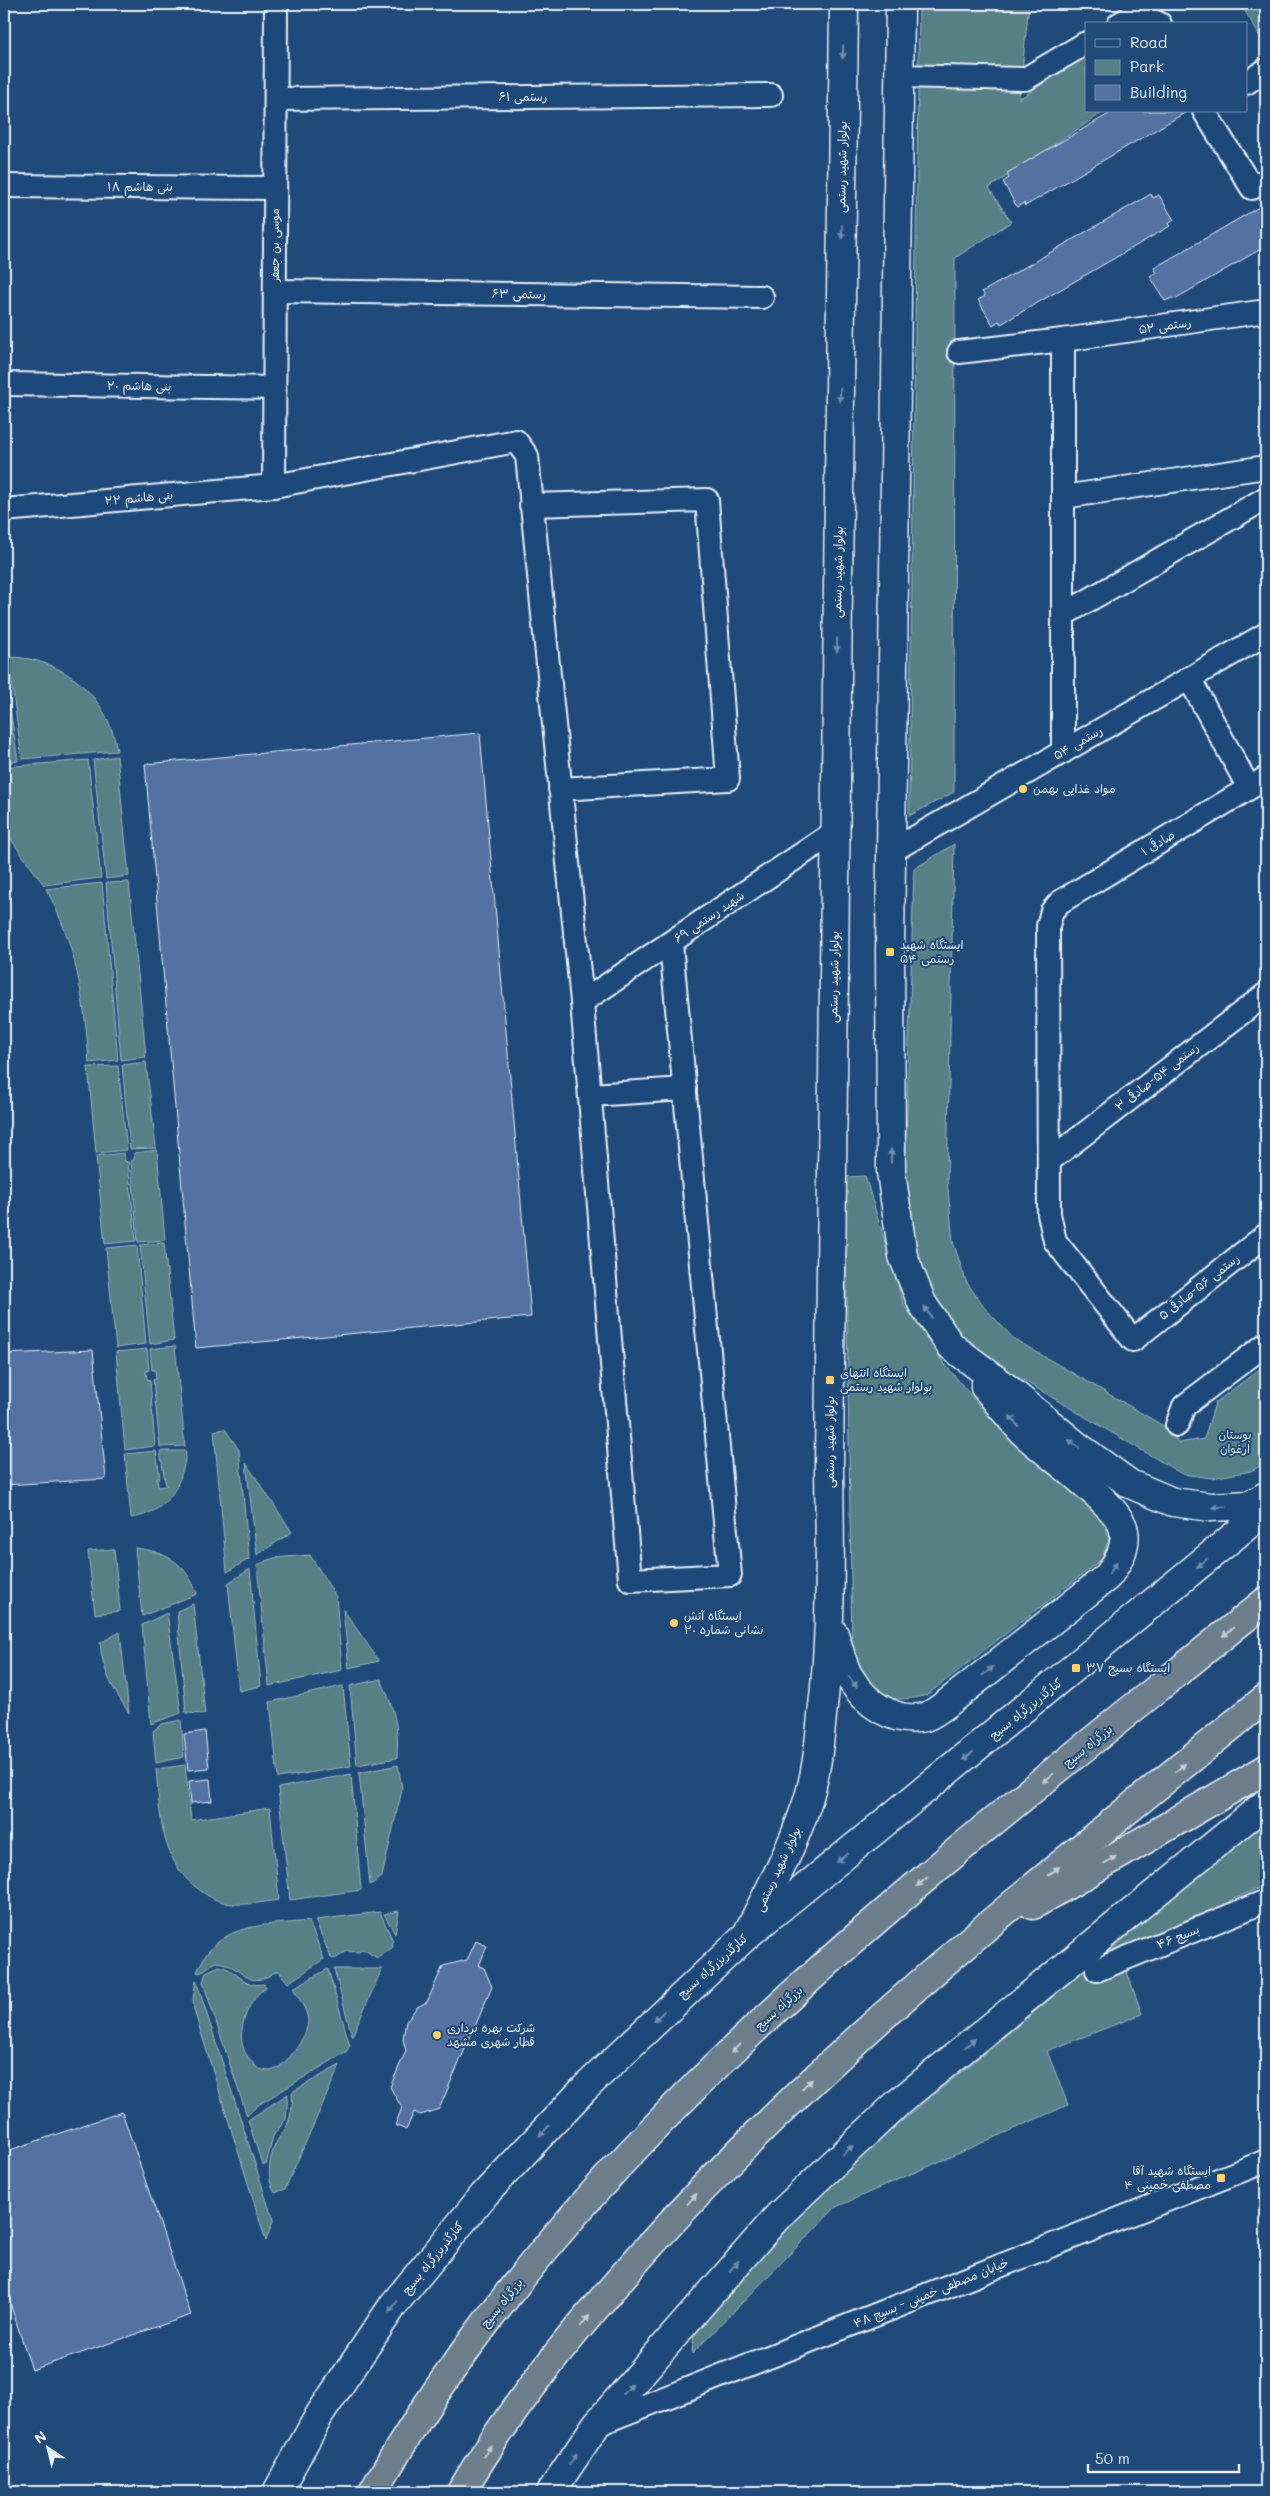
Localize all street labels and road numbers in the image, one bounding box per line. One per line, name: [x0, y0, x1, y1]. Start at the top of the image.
street label: رستمی ۶۱: [499, 88, 547, 105]
street label: بولوار شهید رستمی: [832, 121, 851, 213]
street label: بنی هاشم ۱۸: [107, 178, 173, 196]
street label: موسی بن جعفر: [266, 208, 283, 283]
street label: رستمی ۶۳: [492, 285, 546, 302]
street label: رستمی ۵۲: [1137, 313, 1192, 338]
street label: بنی هاشم ۲۰: [107, 376, 171, 396]
street label: بنی هاشم ۲۲: [104, 486, 174, 510]
street label: بولوار شهید رستمی: [828, 526, 847, 618]
street label: رستمی ۵۴: [1050, 722, 1106, 764]
street label: صادقی ۱: [1138, 826, 1177, 858]
street label: شهید رستمی ۶۹: [670, 887, 747, 946]
street label: بولوار شهید رستمی: [824, 931, 843, 1023]
street label: رستمی ۵۴-صادقی ۳: [1111, 1039, 1202, 1115]
street label: رستمی ۵۶-صادقی ۵: [1155, 1250, 1243, 1324]
street label: بولوار شهید رستمی: [821, 1396, 838, 1488]
street label: کنارگذربزرگراه بسیج: [986, 1674, 1066, 1744]
street label: بزرگراه بسیج: [1059, 1720, 1117, 1772]
street label: بولوار شهید رستمی: [750, 1823, 805, 1914]
street label: بسیج ۴۶: [1154, 1920, 1202, 1954]
street label: کنارگذربزرگراه بسیج: [674, 1929, 752, 2003]
street label: بزرگراه بسیج: [751, 1982, 807, 2034]
street label: کنارگذربزرگراه بسیج: [398, 2218, 468, 2298]
street label: خیابان مصطفی خمینی - بسیج ۴۸: [851, 2254, 1011, 2332]
street label: بزرگراه بسیج: [476, 2274, 528, 2332]

